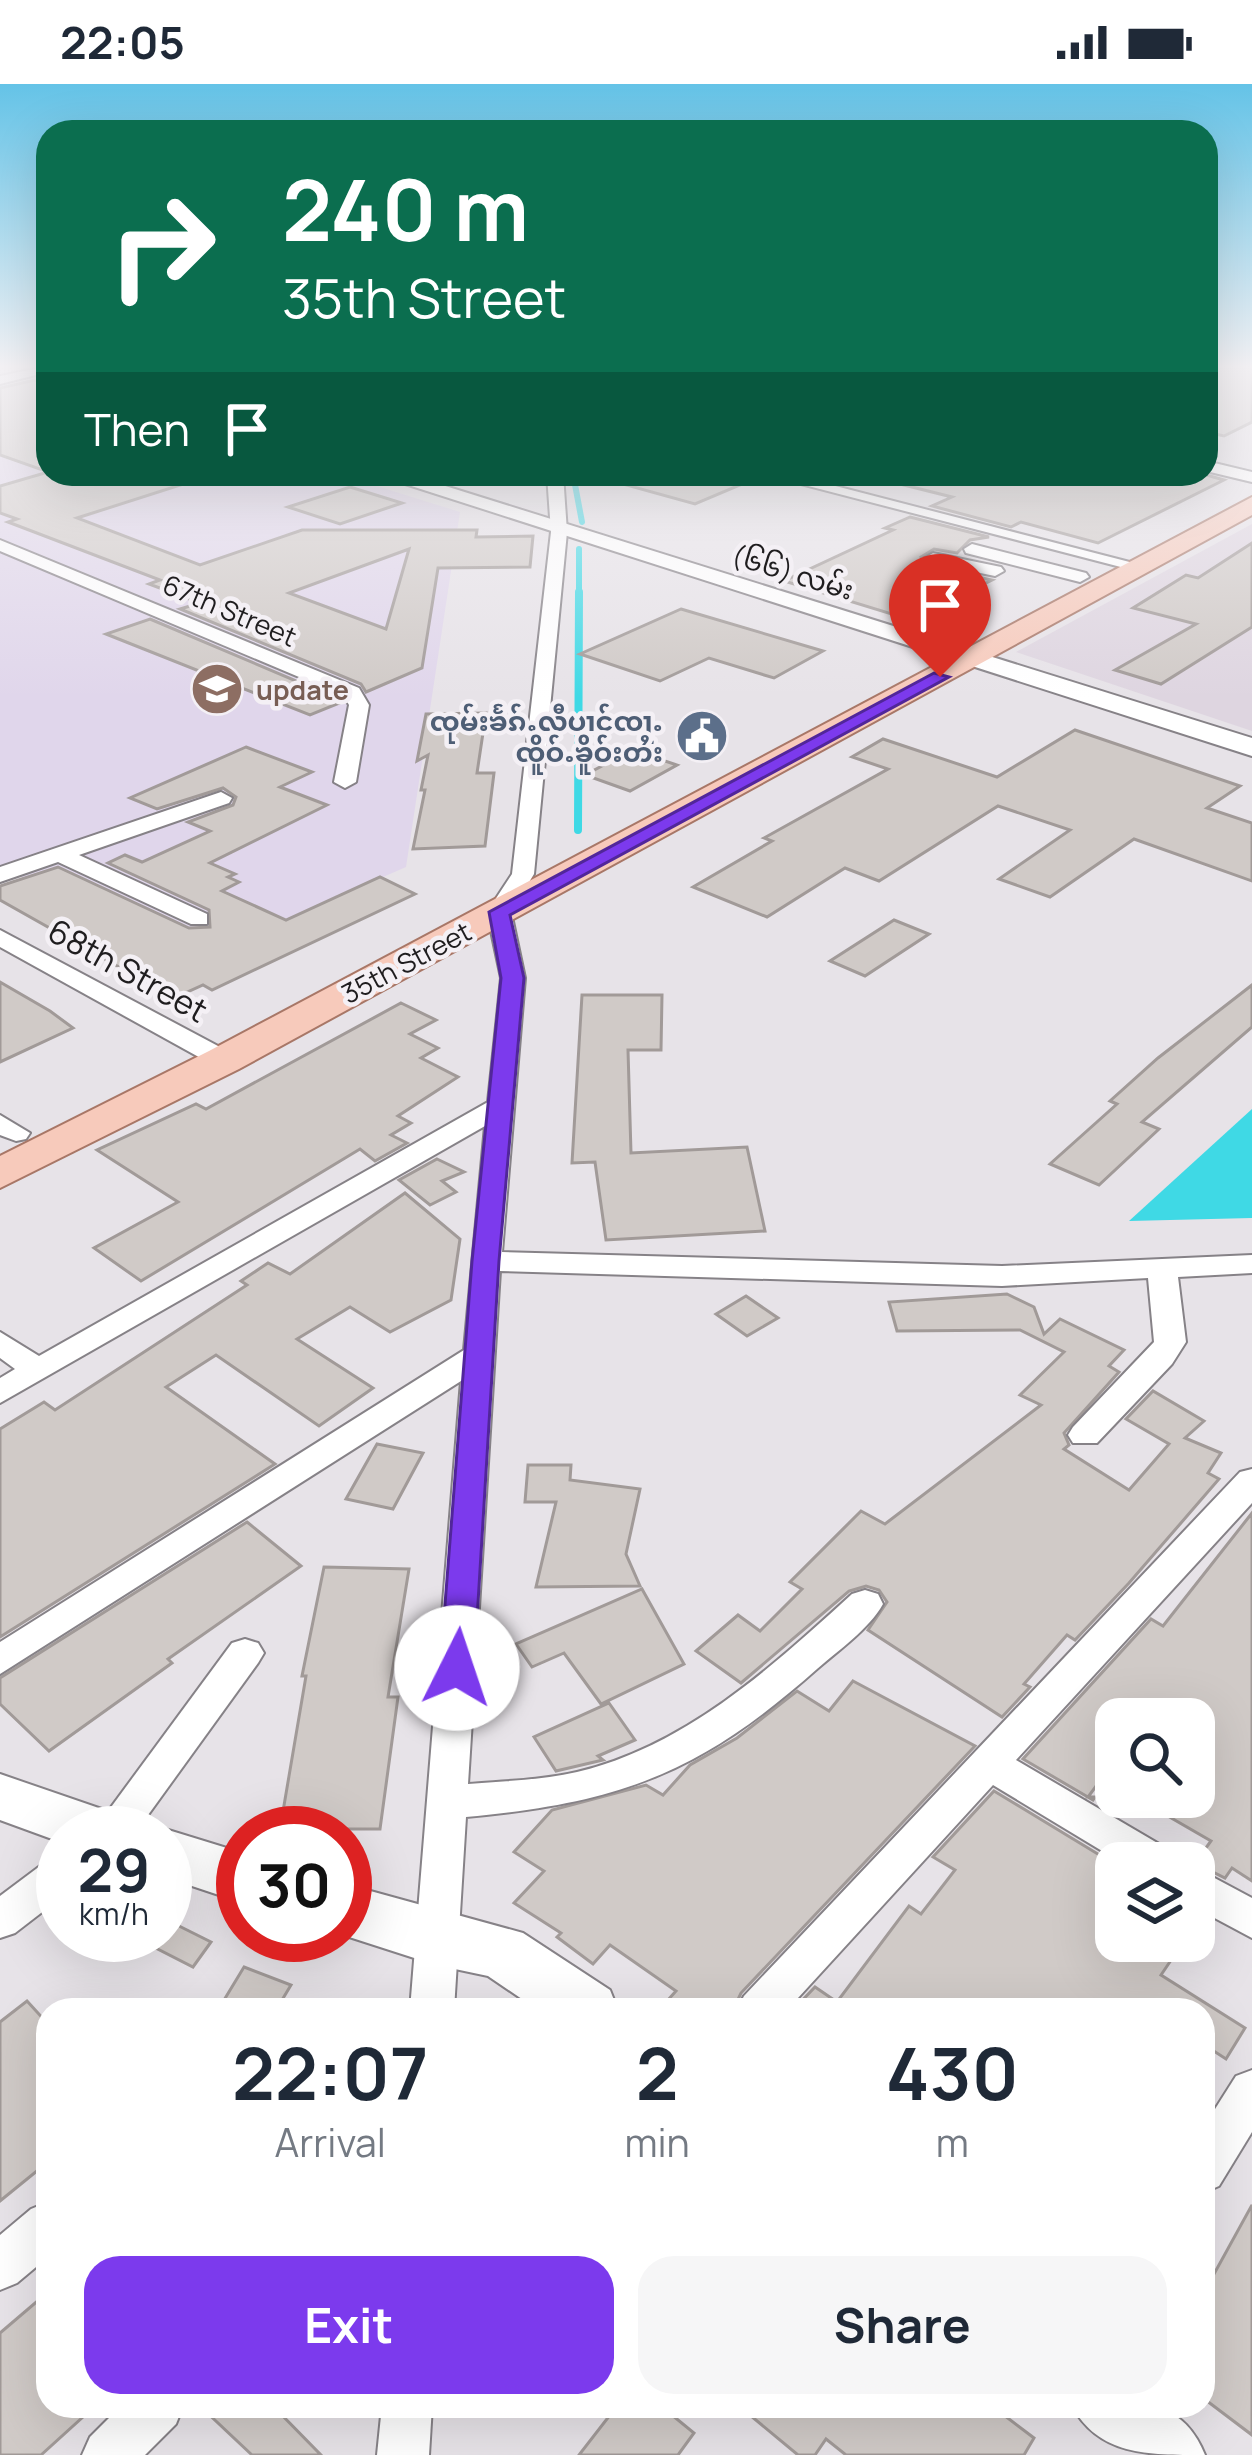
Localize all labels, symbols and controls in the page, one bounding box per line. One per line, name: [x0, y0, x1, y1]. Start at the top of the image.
text: 22:05: [60, 11, 185, 73]
text: 240 m: [282, 151, 529, 266]
icon: right: [84, 168, 240, 324]
text: 35th Street: [282, 260, 566, 334]
icon: arrive: [214, 396, 280, 462]
text: Then: [84, 398, 190, 460]
street label: (၆၆) လမ်း: [728, 536, 858, 608]
pin: [889, 554, 991, 677]
street label: 67th Street: [157, 565, 303, 655]
icon: arrive: [907, 572, 973, 638]
school or university icon: update: [189, 661, 245, 717]
place label: update: [256, 671, 349, 708]
place label: ၸုမ်းၶႅၵ်ႇလီပၢင်ၸႃႉ ၸိူဝ်ႉၶိူဝ်းတႆး: [430, 702, 663, 775]
public building icon: ၸုမ်းၶႅၵ်ႇလီပၢင်ၸႃႉ ၸိူဝ်ႉၶိူဝ်းတႆး: [674, 708, 730, 764]
street label: 68th Street: [40, 908, 216, 1032]
street label: 35th Street: [335, 912, 477, 1012]
position arrow: [394, 1605, 520, 1731]
map controls: [1095, 1698, 1215, 1962]
button: search: [1095, 1698, 1215, 1818]
speed limit sign: 30: [216, 1806, 372, 1962]
text: 29: [77, 1828, 151, 1910]
button: layers: [1095, 1842, 1215, 1962]
text: km/h: [79, 1893, 149, 1934]
text: 22:07: [232, 2023, 428, 2122]
text: 2: [636, 2023, 679, 2122]
text: 430: [886, 2023, 1019, 2122]
text: Arrival: [275, 2115, 386, 2169]
text: min: [624, 2115, 690, 2169]
text: m: [936, 2115, 969, 2169]
button: Exit: [84, 2256, 614, 2394]
button: Share: [638, 2256, 1167, 2394]

